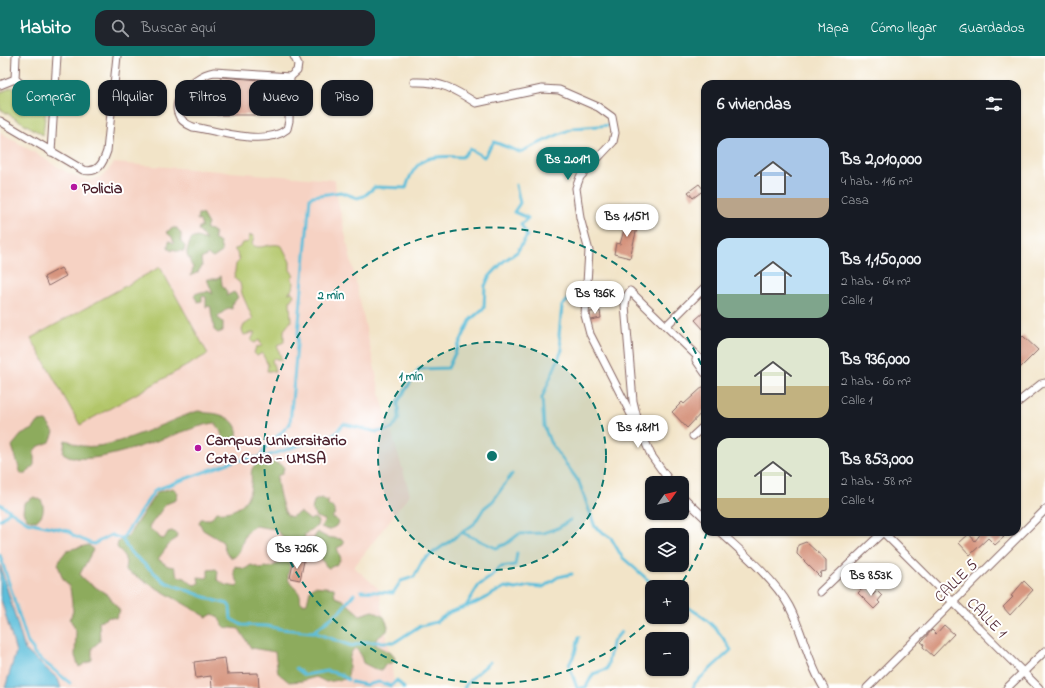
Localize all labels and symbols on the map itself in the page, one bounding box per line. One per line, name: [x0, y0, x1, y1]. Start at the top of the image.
pin: Bs 2.01M: [527, 147, 609, 181]
place label: Policia: [82, 177, 123, 201]
marker: Policia: [69, 182, 79, 192]
pin: Bs 1.15M: [586, 204, 668, 238]
pin: Bs 936K: [558, 281, 632, 315]
text: 2 min: [317, 287, 344, 305]
text: 1 min: [399, 368, 423, 386]
pin: Bs 1.81M: [597, 415, 679, 449]
place label: Campus Universitario Cota Cota - UMSA: [206, 429, 347, 471]
marker: Campus Universitario Cota Cota - UMSA: [193, 443, 203, 453]
centre of rings: [485, 449, 499, 463]
north arrow: [645, 476, 689, 520]
pin: Bs 726K: [260, 536, 334, 570]
street label: CALLE 5: [929, 554, 984, 609]
pin: Bs 853K: [834, 563, 908, 597]
street label: CALLE 1: [961, 593, 1012, 644]

